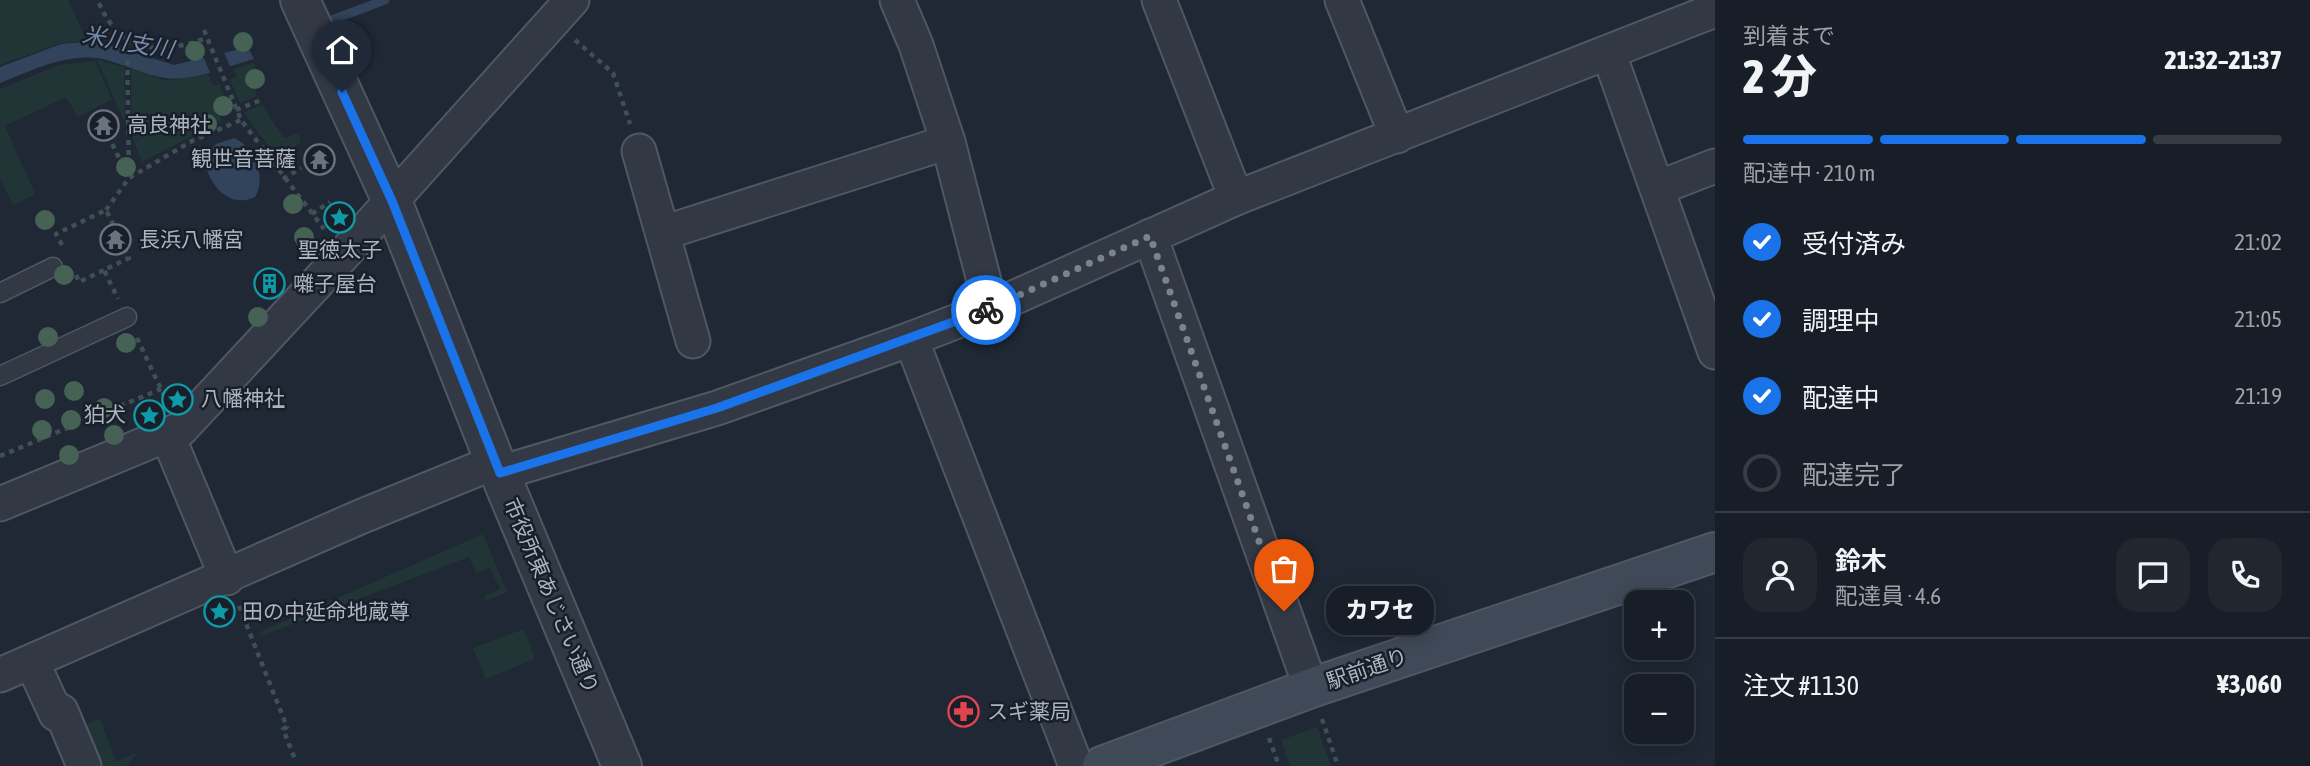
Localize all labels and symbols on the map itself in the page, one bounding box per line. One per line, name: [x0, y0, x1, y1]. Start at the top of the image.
pin: [312, 20, 372, 92]
water label: 米川支川: [80, 21, 179, 63]
temple icon: 高良神社: [87, 108, 121, 142]
place label: 高良神社: [127, 112, 211, 136]
temple icon: 観世音菩薩: [302, 142, 336, 176]
place label: 観世音菩薩: [191, 146, 296, 170]
place icon: 聖徳太子: [323, 201, 357, 235]
temple icon: 長浜八幡宮: [99, 223, 133, 257]
place label: 長浜八幡宮: [139, 227, 244, 251]
place label: 聖徳太子: [298, 237, 382, 261]
building icon: 囃子屋台: [253, 267, 287, 301]
place label: 囃子屋台: [293, 271, 377, 295]
courier: [951, 275, 1021, 345]
place icon: 八幡神社: [161, 382, 195, 416]
place label: 八幡神社: [201, 386, 285, 410]
place icon: 狛犬: [132, 398, 166, 432]
place label: 狛犬: [84, 402, 126, 426]
street label: 市役所東あじさい通り: [500, 494, 604, 697]
pin: [1254, 539, 1314, 611]
callout: カワセ: [1326, 586, 1434, 636]
place icon: 田の中延命地蔵尊: [202, 595, 236, 629]
place label: 田の中延命地蔵尊: [242, 599, 410, 623]
street label: 駅前通り: [1323, 643, 1410, 693]
pharmacy icon: スギ薬局: [947, 695, 981, 729]
place label: スギ薬局: [987, 699, 1071, 723]

